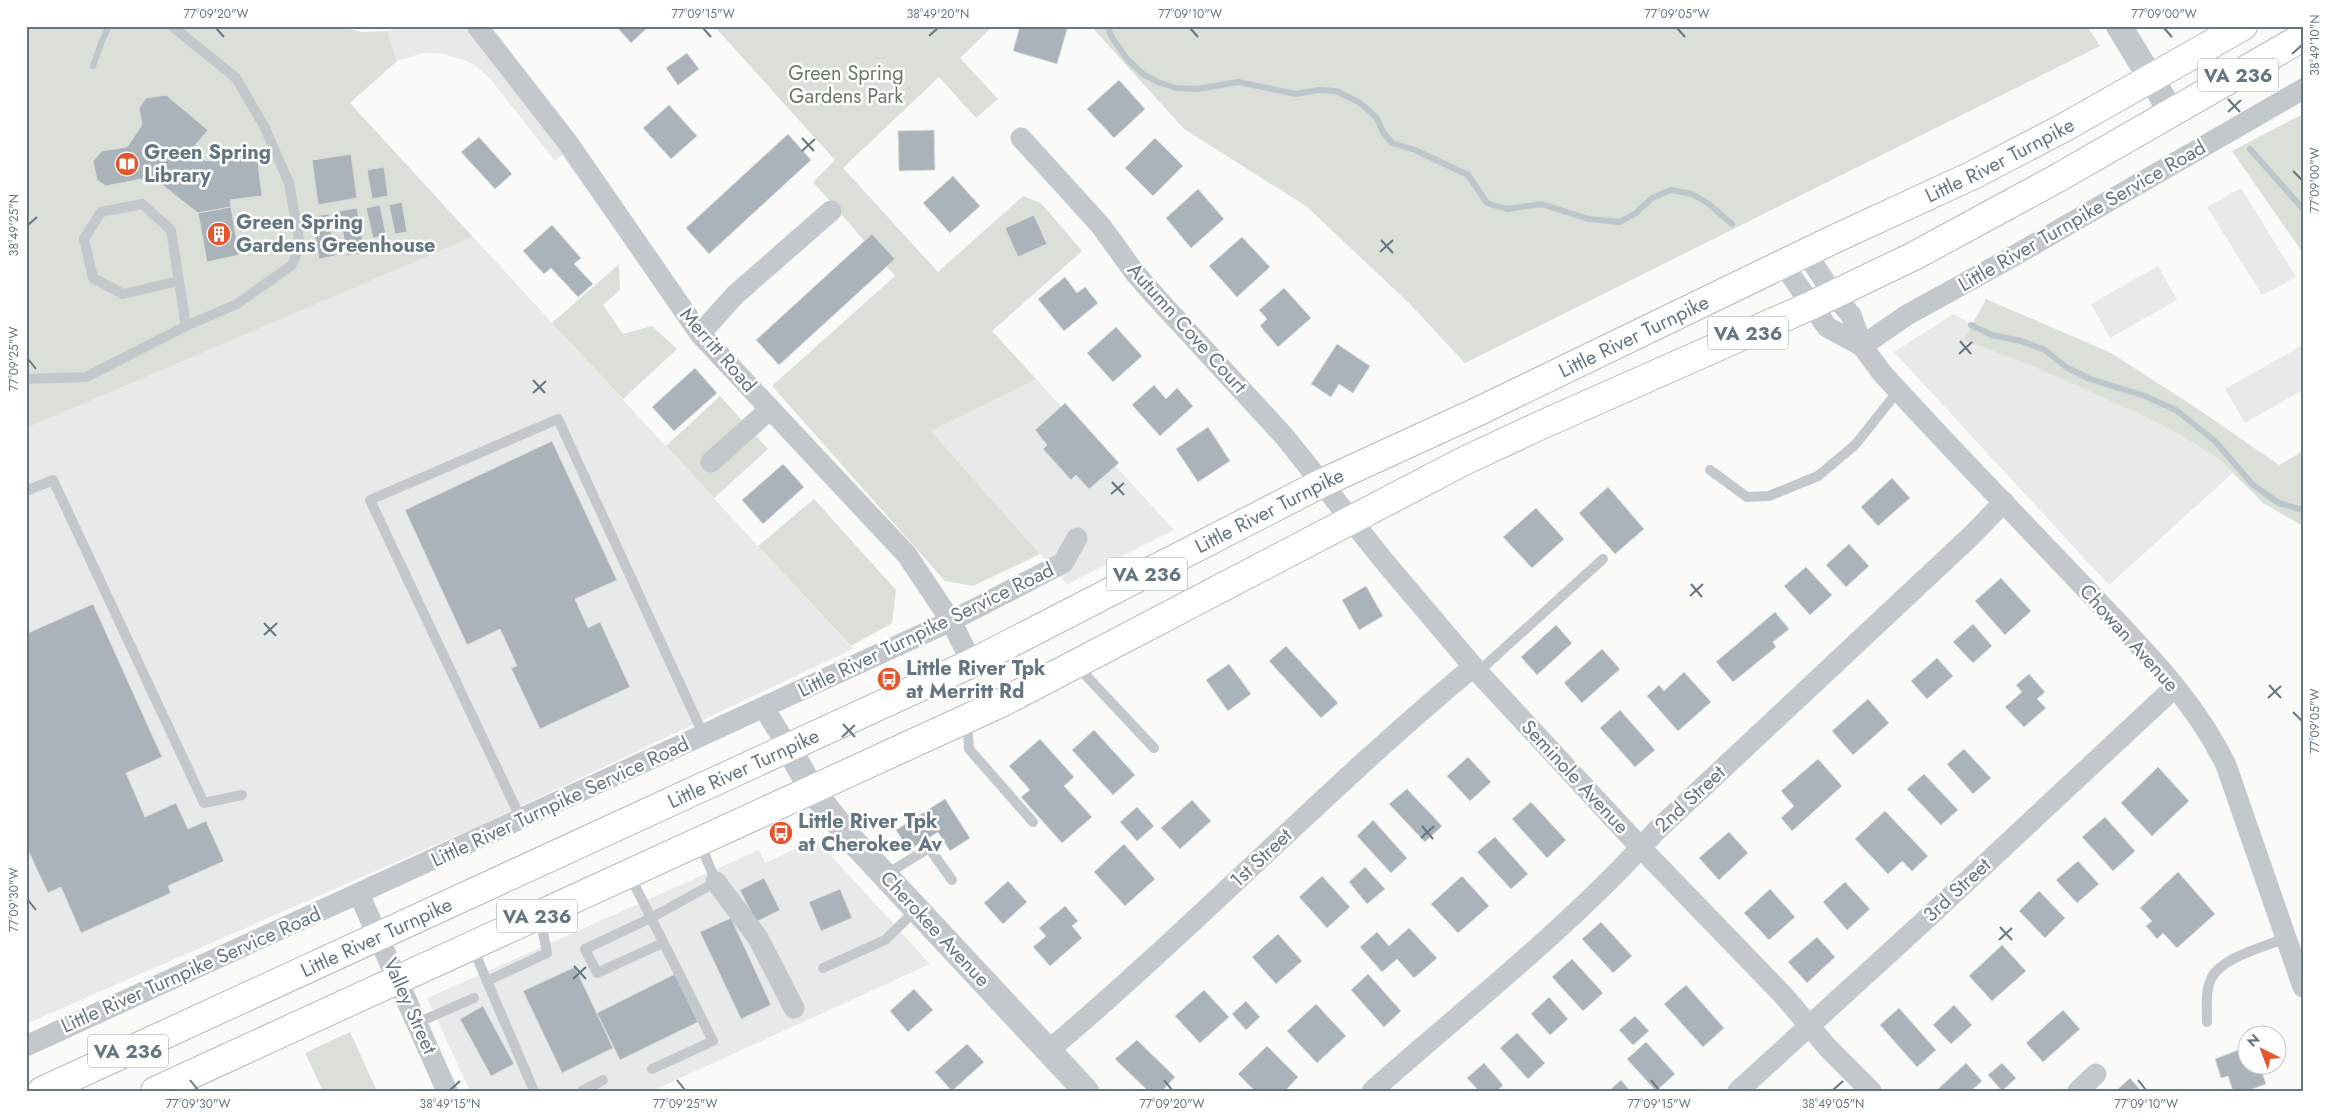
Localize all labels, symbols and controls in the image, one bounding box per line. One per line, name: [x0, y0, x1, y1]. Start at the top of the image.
text: 77°09'20"W: [184, 5, 249, 23]
text: 77°09'15"W: [671, 5, 735, 23]
text: 38°49'20"N: [907, 5, 969, 23]
text: 77°09'10"W: [1158, 5, 1222, 23]
text: 77°09'05"W: [1645, 5, 1710, 23]
text: 77°09'00"W: [2131, 5, 2197, 23]
text: 38°49'10"N: [2306, 14, 2324, 76]
road number: VA 236: [2198, 58, 2278, 92]
park label: Green Spring Gardens Park: [788, 59, 904, 111]
street label: Little River Turnpike: [1920, 110, 2080, 210]
street label: Little River Turnpike Service Road: [1953, 133, 2211, 299]
place label: Green Spring Library: [144, 138, 271, 190]
text: 77°09'00"W: [2306, 147, 2324, 213]
library icon: Green Spring Library: [114, 151, 140, 177]
text: 38°49'25"N: [5, 194, 23, 256]
place label: Green Spring Gardens Greenhouse: [236, 208, 436, 260]
building icon: Green Spring Gardens Greenhouse: [206, 221, 232, 247]
street label: Autumn Cove Court: [1120, 256, 1254, 400]
street label: Little River Turnpike: [1554, 287, 1714, 385]
street label: Merritt Road: [673, 301, 763, 399]
road number: VA 236: [1708, 316, 1788, 349]
text: 77°09'25"W: [5, 327, 23, 391]
street label: Little River Turnpike: [1190, 460, 1349, 560]
street label: Little River Turnpike Service Road: [793, 555, 1059, 705]
road number: VA 236: [1107, 558, 1187, 590]
street label: Chowan Avenue: [2072, 577, 2186, 699]
place label: Little River Tpk at Merritt Rd: [906, 654, 1046, 706]
bus stop icon: Little River Tpk at Merritt Rd: [876, 666, 902, 692]
text: 77°09'05"W: [2306, 688, 2324, 753]
street label: Seminole Avenue: [1514, 713, 1636, 841]
street label: Little River Turnpike: [663, 721, 824, 816]
street label: Little River Turnpike Service Road: [426, 729, 694, 875]
street label: 2nd Street: [1648, 759, 1732, 839]
place label: Little River Tpk at Cherokee Av: [798, 807, 943, 859]
bus stop icon: Little River Tpk at Cherokee Av: [768, 820, 794, 846]
street label: 1st Street: [1223, 821, 1299, 894]
street label: 3rd Street: [1917, 851, 1997, 929]
street label: Cherokee Avenue: [873, 864, 997, 994]
text: 77°09'30"W: [5, 868, 23, 932]
street label: Little River Turnpike: [296, 890, 457, 985]
road number: VA 236: [497, 899, 577, 932]
street label: Little River Turnpike Service Road: [57, 900, 325, 1040]
street label: Valley Street: [376, 953, 444, 1059]
north arrow: [2236, 1024, 2286, 1074]
text: N: [2242, 1029, 2264, 1051]
road number: VA 236: [88, 1034, 168, 1068]
text: 77°09'30"W: [166, 1095, 230, 1113]
text: 38°49'15"N: [420, 1095, 480, 1113]
text: 77°09'25"W: [653, 1095, 717, 1113]
text: 77°09'20"W: [1140, 1095, 1205, 1113]
text: 77°09'15"W: [1627, 1095, 1691, 1113]
text: 38°49'05"N: [1802, 1095, 1864, 1113]
text: 77°09'10"W: [2114, 1095, 2178, 1113]

